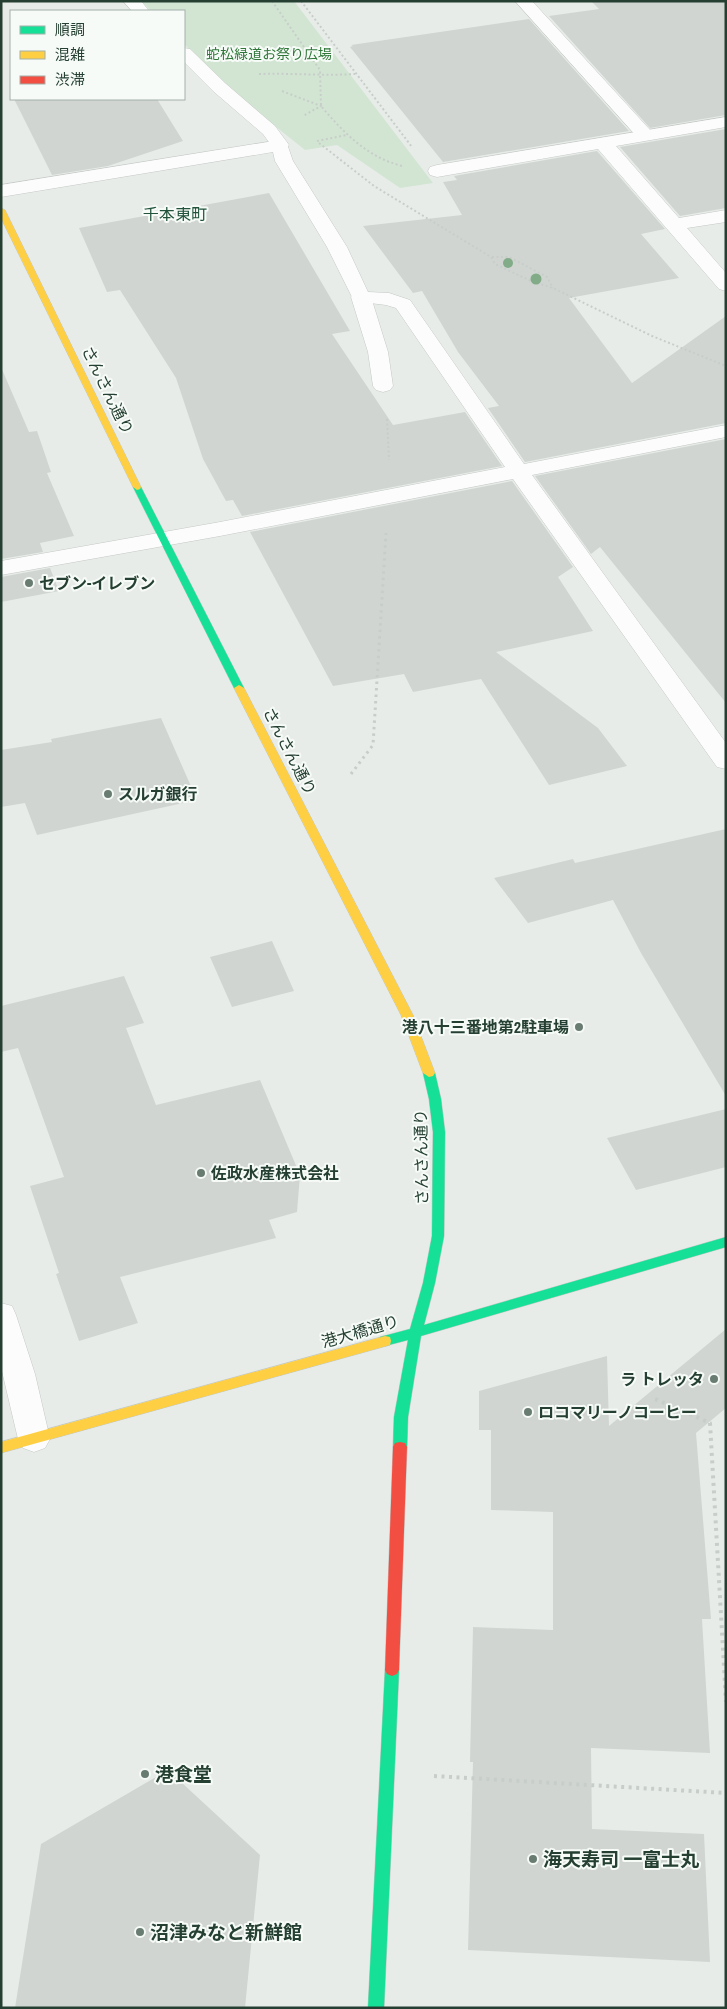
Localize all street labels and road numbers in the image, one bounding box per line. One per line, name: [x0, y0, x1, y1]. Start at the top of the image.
street label: さんさん通り: [77, 342, 139, 438]
street label: さんさん通り: [258, 703, 322, 799]
street label: さんさん通り: [409, 1109, 433, 1205]
street label: 港大橋通り: [319, 1309, 401, 1353]

